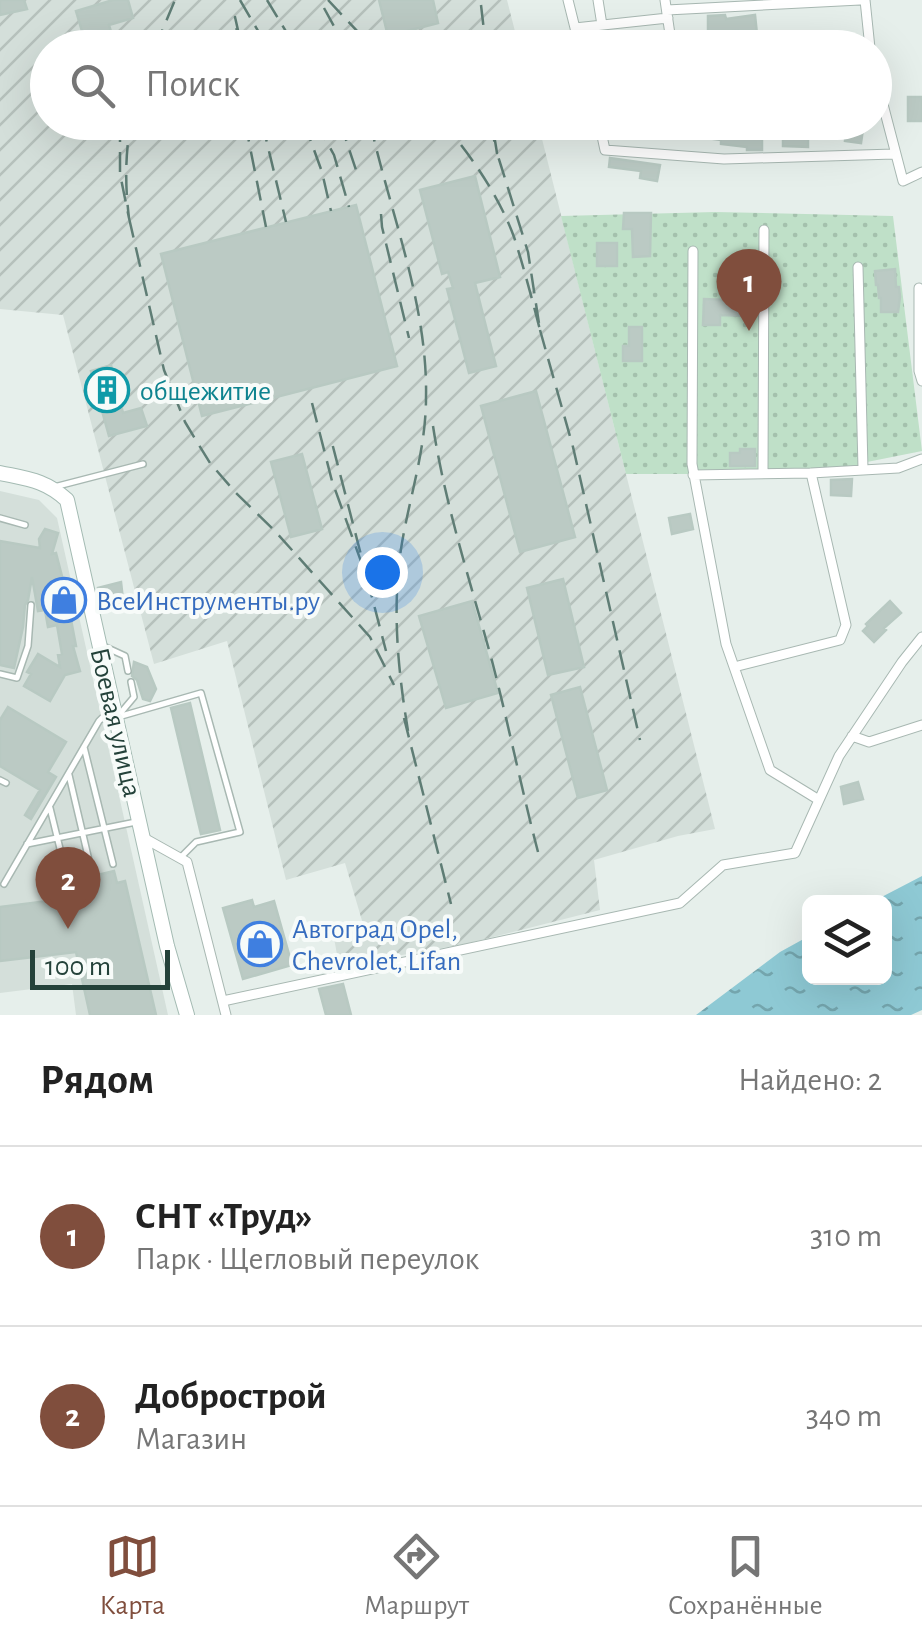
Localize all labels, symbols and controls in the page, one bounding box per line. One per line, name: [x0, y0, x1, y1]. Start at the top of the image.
search box: [30, 30, 892, 140]
icon: search: [65, 58, 120, 113]
text: Поиск: [145, 66, 240, 104]
pin: 1: [716, 248, 782, 331]
building icon: общежитие: [84, 367, 130, 413]
place label: общежитие: [140, 378, 271, 406]
your location: [357, 547, 408, 598]
shop icon: ВсеИнструменты.ру: [41, 577, 87, 623]
place label: ВсеИнструменты.ру: [96, 588, 320, 616]
street label: Боевая улица: [84, 645, 146, 800]
pin: 2: [36, 846, 100, 929]
map controls: [802, 895, 892, 985]
button: layers: [802, 895, 892, 985]
place label: Автоград Opel, Chevrolet, Lifan: [292, 916, 461, 976]
shop icon: Автоград Opel, Chevrolet, Lifan: [237, 921, 283, 967]
scale bar: [30, 945, 170, 990]
text: 100 m: [45, 953, 111, 981]
text: Рядом: [40, 1059, 154, 1101]
text: Найдено: 2: [738, 1064, 882, 1096]
text: СНТ «Труд»: [135, 1198, 313, 1236]
text: 1: [67, 1220, 78, 1252]
text: 310 m: [810, 1220, 882, 1252]
text: Парк · Щегловый переулок: [135, 1243, 479, 1275]
text: Добрострой: [135, 1378, 327, 1416]
text: 2: [65, 1400, 80, 1432]
text: 340 m: [806, 1400, 882, 1432]
text: Магазин: [135, 1423, 247, 1455]
tab: Карта: [99, 1529, 165, 1623]
tab: Маршрут: [364, 1529, 469, 1623]
tab: Сохранённые: [668, 1529, 823, 1623]

